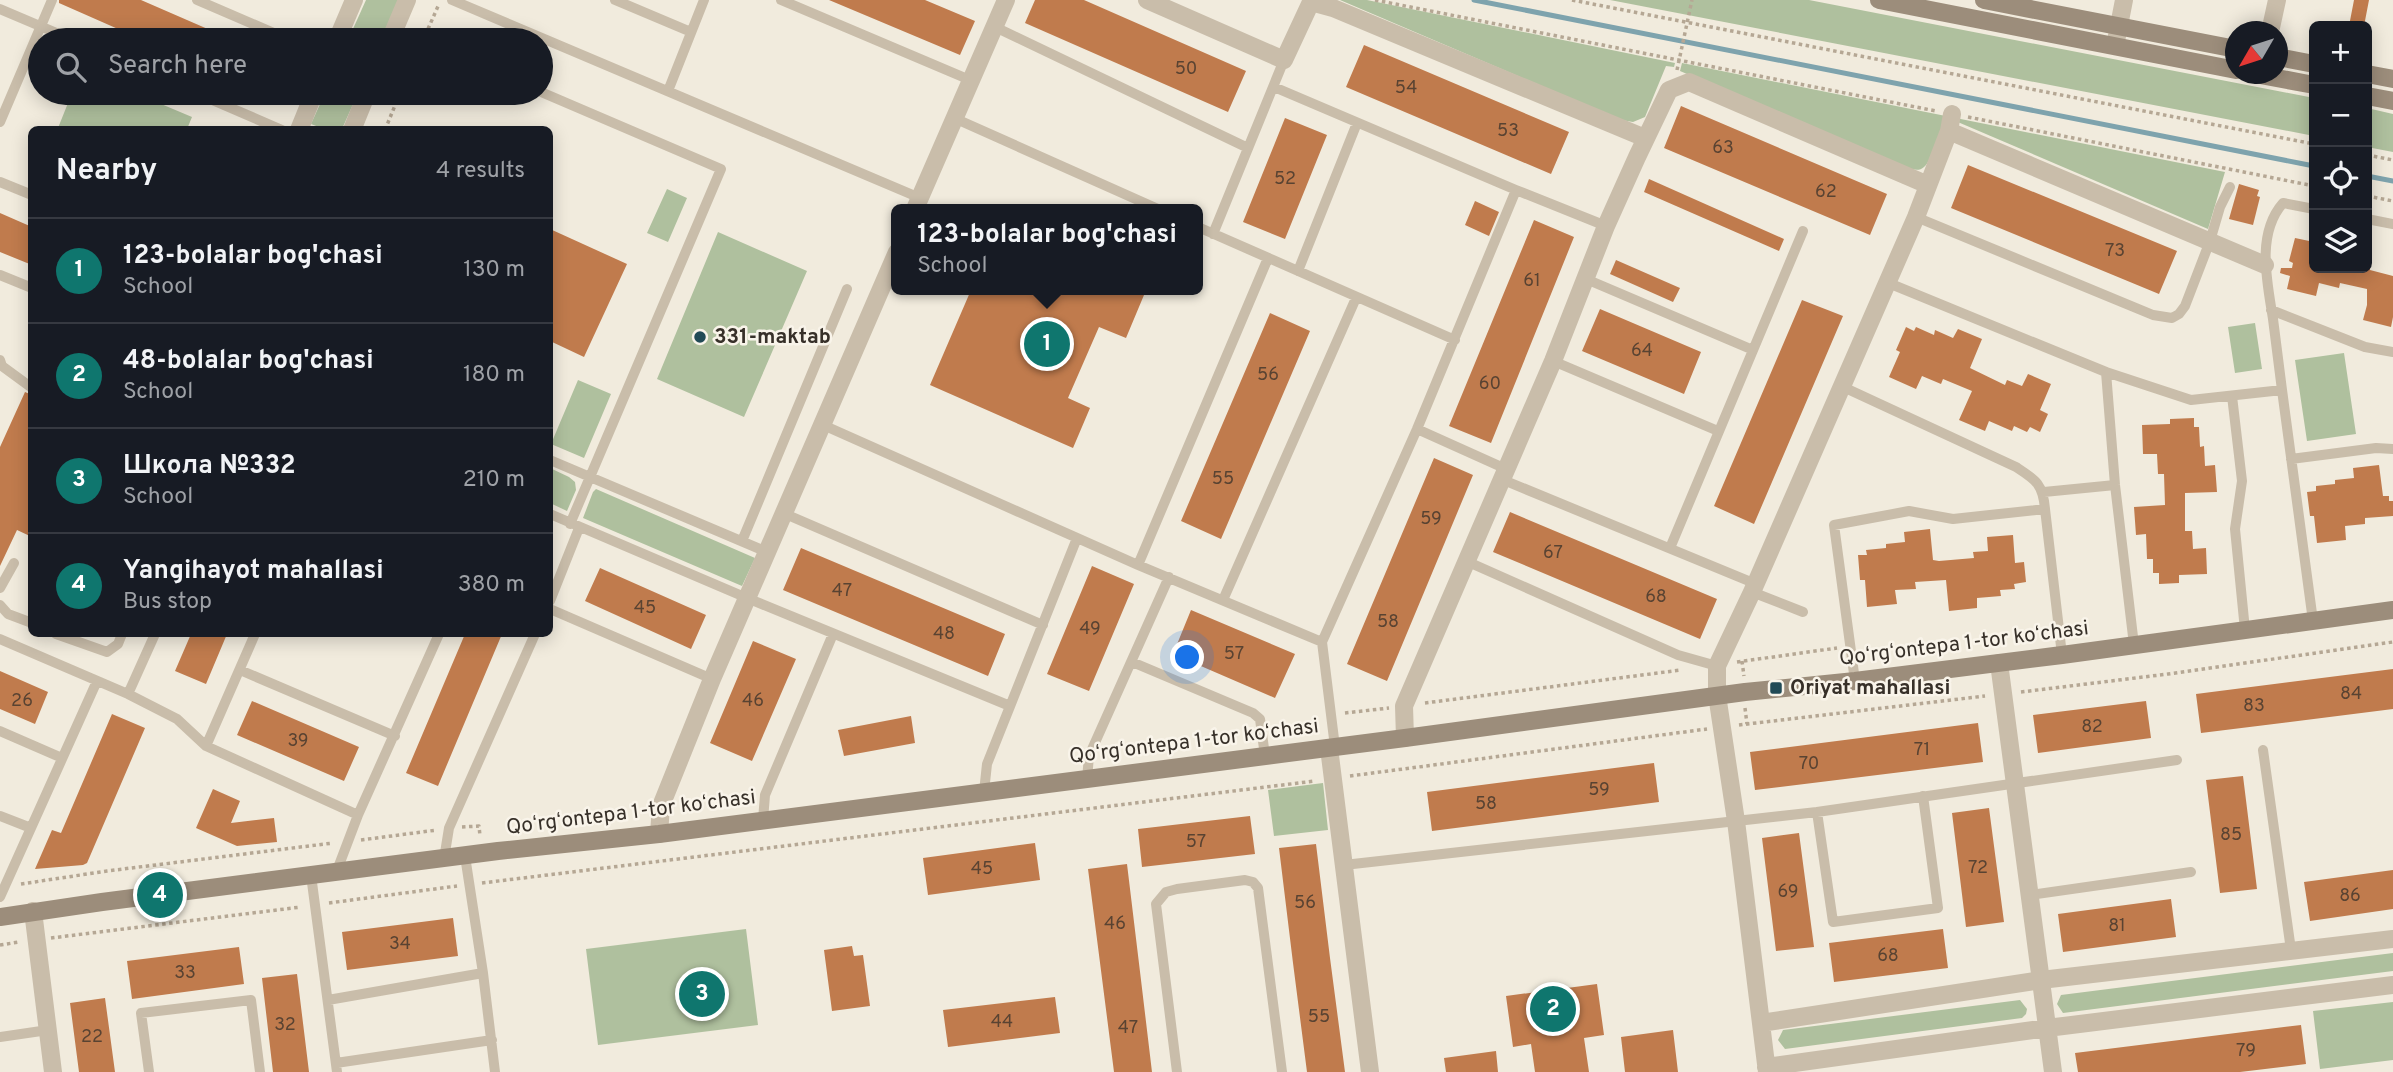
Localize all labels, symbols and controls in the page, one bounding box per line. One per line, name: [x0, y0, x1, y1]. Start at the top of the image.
north arrow: [2225, 21, 2288, 84]
map controls: [2309, 21, 2372, 273]
button: +: [2309, 21, 2372, 84]
search box: [28, 28, 553, 105]
icon: search: [52, 48, 90, 86]
text: Search here: [108, 50, 247, 83]
house number: 50: [1175, 58, 1197, 81]
house number: 54: [1395, 77, 1417, 100]
button: −: [2309, 84, 2372, 147]
house number: 53: [1497, 120, 1519, 143]
house number: 63: [1712, 137, 1734, 160]
button: locate: [2309, 147, 2372, 210]
text: Nearby: [56, 153, 157, 190]
text: 4 results: [436, 157, 525, 186]
house number: 52: [1274, 168, 1296, 191]
house number: 62: [1815, 181, 1837, 204]
popup: [891, 204, 1203, 295]
button: layers: [2309, 210, 2372, 273]
text: 123-bolalar bog'chasi: [917, 219, 1177, 252]
text: 123-bolalar bog'chasi: [123, 240, 383, 273]
house number: 73: [2105, 240, 2125, 263]
text: School: [917, 252, 987, 281]
text: 1: [74, 256, 84, 285]
text: 130 m: [463, 256, 525, 285]
house number: 61: [1523, 270, 1541, 293]
text: School: [123, 273, 193, 302]
pin: 1: [1024, 318, 1070, 370]
place label: 331-maktab: [714, 324, 831, 351]
marker: 331-maktab: [692, 329, 708, 345]
house number: 64: [1631, 340, 1653, 363]
text: 48-bolalar bog'chasi: [123, 345, 374, 378]
text: 2: [72, 361, 86, 390]
text: 180 m: [463, 361, 525, 390]
house number: 56: [1257, 364, 1279, 387]
house number: 60: [1479, 373, 1501, 396]
text: School: [123, 378, 193, 407]
text: Школа №332: [123, 450, 296, 483]
text: 3: [72, 466, 86, 495]
text: 210 m: [463, 466, 525, 495]
house number: 55: [1212, 468, 1234, 491]
text: School: [123, 483, 193, 512]
house number: 59: [1420, 508, 1442, 531]
house number: 67: [1543, 542, 1563, 565]
text: Yangihayot mahallasi: [123, 555, 384, 588]
text: 4: [72, 571, 86, 600]
text: 380 m: [458, 571, 525, 600]
house number: 47: [832, 580, 852, 603]
house number: 68: [1645, 586, 1667, 609]
text: Bus stop: [123, 588, 212, 617]
house number: 45: [634, 597, 656, 620]
house number: 58: [1377, 611, 1399, 634]
street label: Qoʻrgʻontepa 1-tor koʻchasi: [1838, 615, 2090, 673]
house number: 49: [1079, 618, 1101, 641]
house number: 48: [933, 623, 955, 646]
your location: [1170, 640, 1204, 674]
house number: 57: [1224, 643, 1244, 666]
place label: Oriyat mahallasi: [1790, 675, 1951, 702]
marker: Oriyat mahallasi: [1768, 680, 1784, 696]
house number: 84: [2340, 683, 2362, 706]
house number: 26: [11, 690, 33, 713]
house number: 46: [742, 690, 764, 713]
house number: 83: [2243, 695, 2265, 718]
street label: Qoʻrgʻontepa 1-tor koʻchasi: [1068, 713, 1320, 771]
house number: 82: [2081, 716, 2103, 739]
house number: 39: [287, 730, 309, 753]
house number: 71: [1914, 739, 1930, 762]
house number: 70: [1799, 753, 1819, 776]
house number: 59: [1588, 779, 1610, 802]
street label: Qoʻrgʻontepa 1-tor koʻchasi: [505, 784, 757, 842]
house number: 58: [1475, 793, 1497, 816]
house number: 85: [2220, 824, 2242, 847]
house number: 57: [1186, 831, 1206, 854]
house number: 72: [1968, 857, 1988, 880]
house number: 45: [971, 858, 993, 881]
pin: 4: [137, 869, 183, 921]
house number: 69: [1778, 881, 1798, 904]
house number: 86: [2339, 885, 2361, 908]
house number: 56: [1294, 892, 1316, 915]
house number: 46: [1104, 913, 1126, 936]
house number: 81: [2108, 915, 2126, 938]
house number: 34: [389, 933, 411, 956]
house number: 68: [1877, 945, 1899, 968]
house number: 33: [174, 962, 196, 985]
pin: 3: [679, 968, 725, 1020]
pin: 2: [1530, 983, 1576, 1035]
house number: 55: [1308, 1006, 1330, 1029]
house number: 44: [991, 1011, 1013, 1034]
house number: 32: [274, 1014, 296, 1037]
house number: 47: [1118, 1017, 1138, 1040]
house number: 22: [81, 1026, 103, 1049]
house number: 79: [2236, 1040, 2256, 1063]

